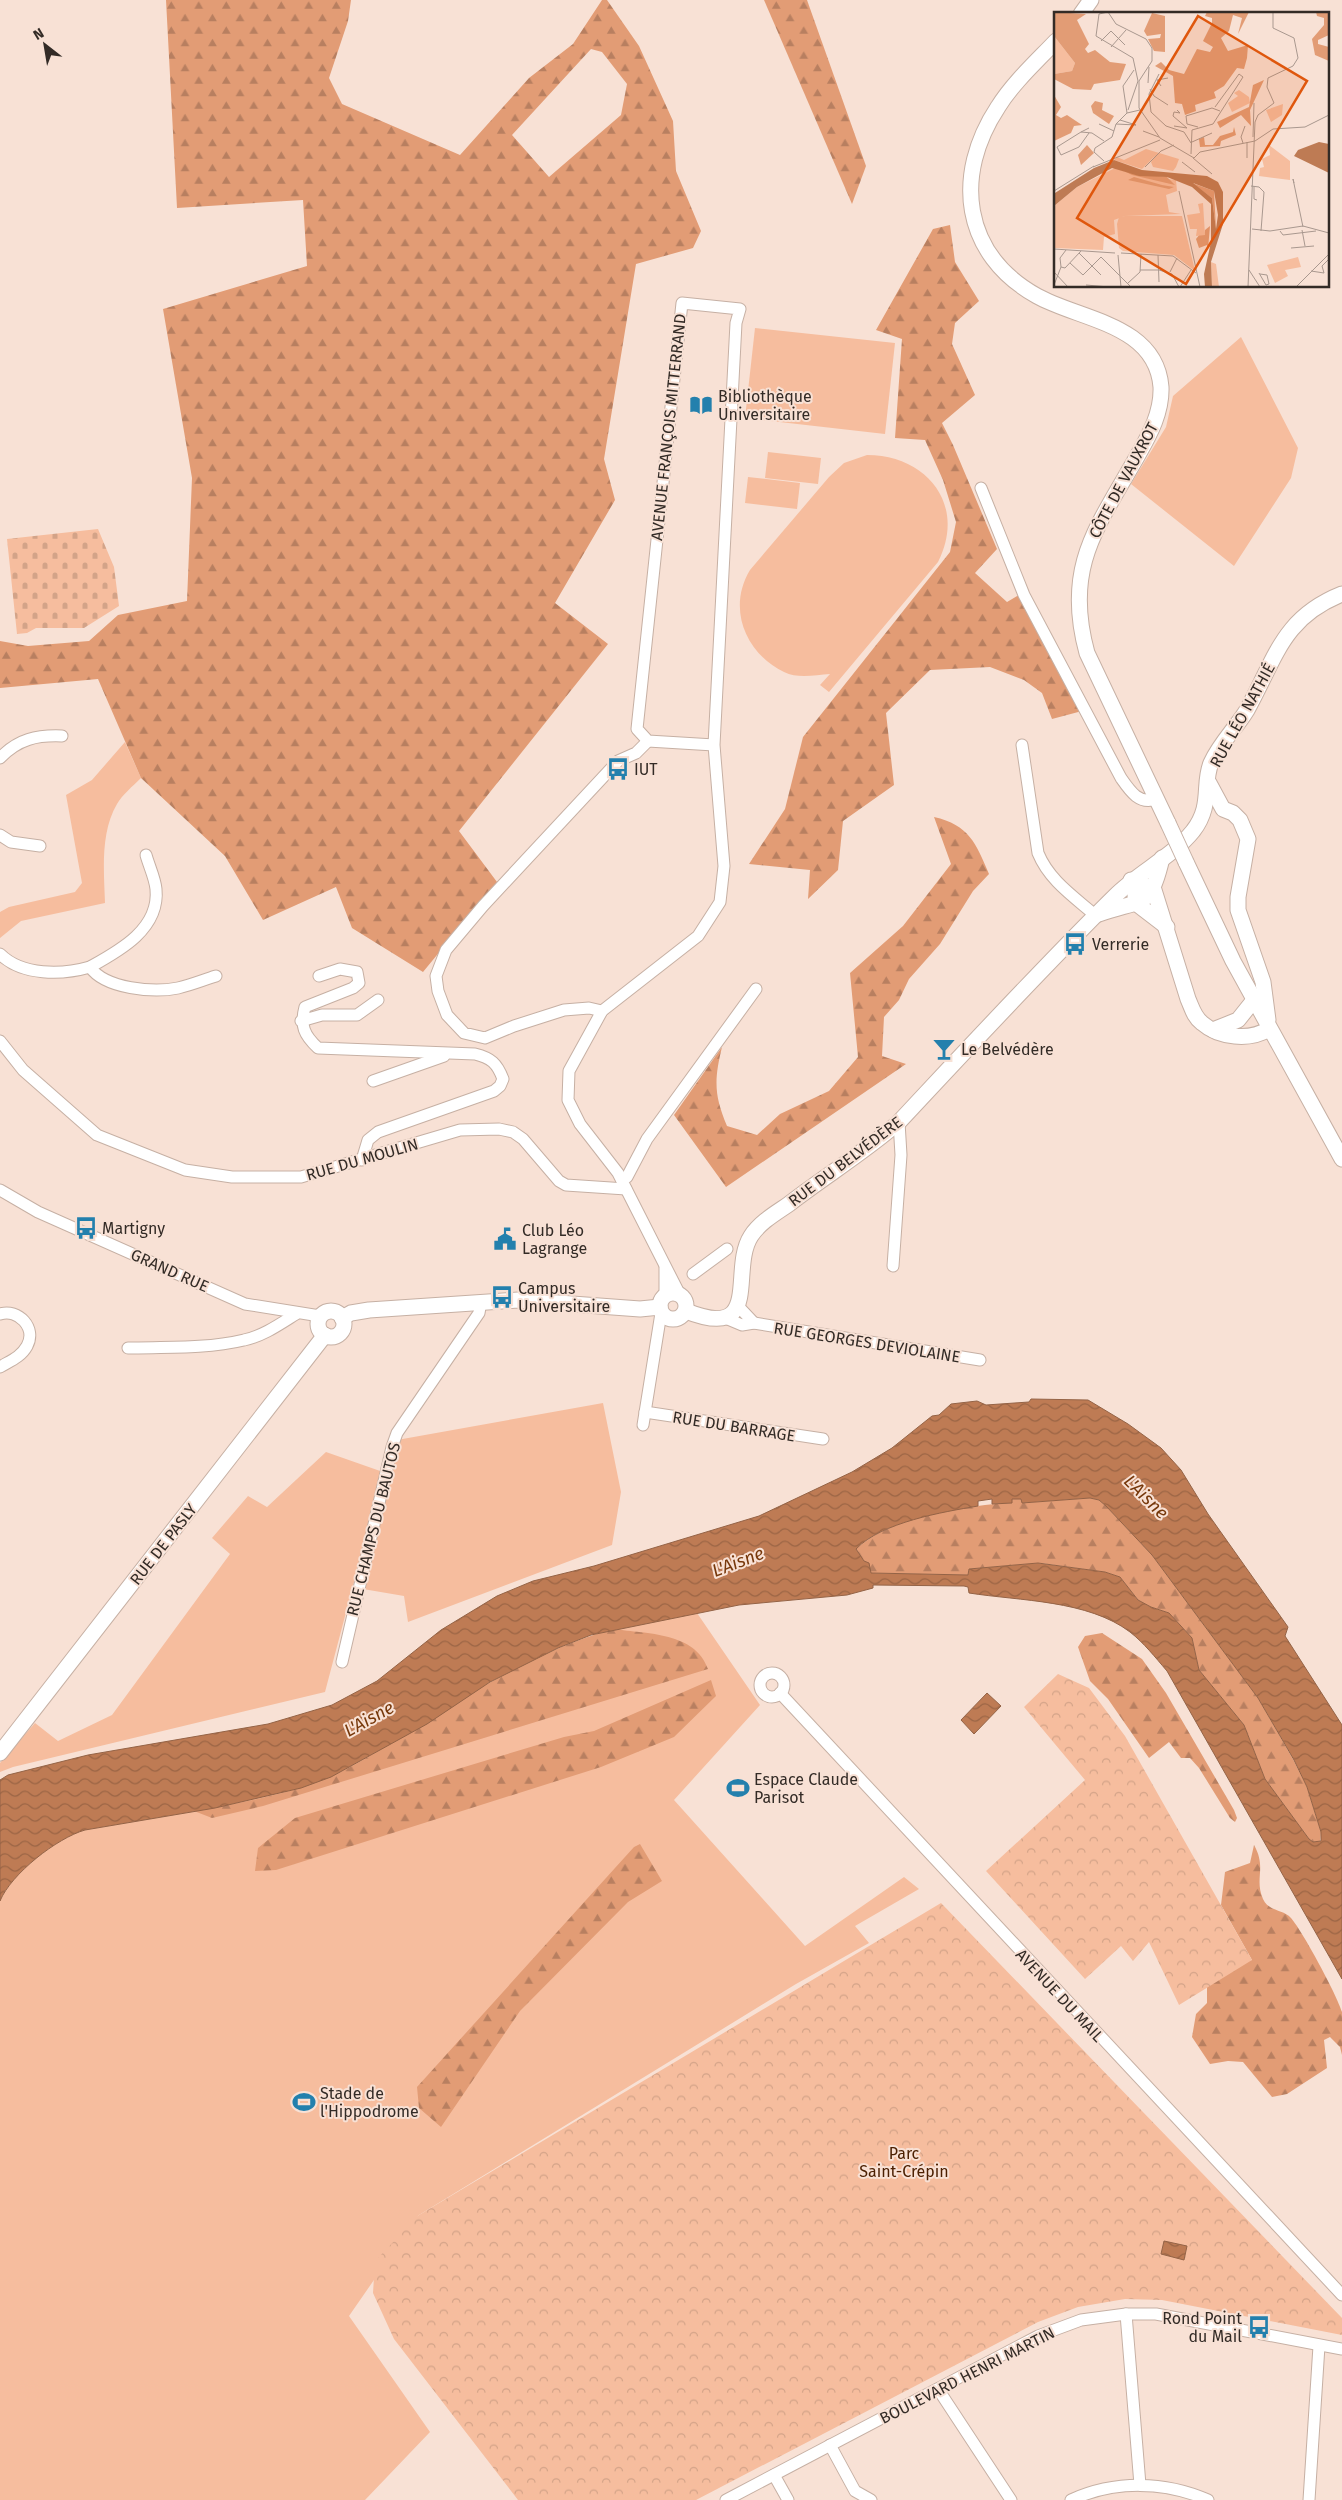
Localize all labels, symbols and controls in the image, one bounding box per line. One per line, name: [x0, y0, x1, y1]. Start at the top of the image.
inset map: [1054, 12, 1330, 288]
north arrow: [20, 20, 70, 70]
text: N: [30, 25, 47, 44]
street label: AVENUE FRANÇOIS MITTERRAND: [647, 313, 691, 541]
place label: Bibliothèque Universitaire: [718, 387, 812, 424]
library icon: Bibliothèque Universitaire: [688, 392, 714, 418]
street label: CÔTE DE VAUXROT: [1084, 418, 1162, 541]
street label: RUE LÉO NATHIÉ: [1205, 659, 1279, 771]
bus stop icon: IUT: [605, 756, 631, 782]
place label: IUT: [634, 760, 658, 779]
bus stop icon: Verrerie: [1062, 931, 1088, 957]
place label: Verrerie: [1092, 935, 1149, 954]
bar icon: Le Belvédère: [931, 1036, 957, 1062]
place label: Le Belvédère: [961, 1040, 1054, 1059]
street label: RUE DU BELVÉDÈRE: [784, 1112, 906, 1210]
street label: RUE DU MOULIN: [304, 1134, 420, 1185]
bus stop icon: Martigny: [73, 1215, 99, 1241]
place label: Martigny: [102, 1219, 165, 1238]
place label: Club Léo Lagrange: [522, 1221, 587, 1258]
public building icon: Club Léo Lagrange: [492, 1226, 518, 1252]
street label: GRAND RUE: [128, 1245, 212, 1296]
place label: Campus Universitaire: [518, 1279, 610, 1316]
bus stop icon: Campus Universitaire: [489, 1284, 515, 1310]
street label: RUE GEORGES DEVIOLAINE: [772, 1318, 961, 1367]
street label: RUE DU BARRAGE: [671, 1407, 797, 1446]
street label: RUE CHAMPS DU BAUTOS: [343, 1440, 404, 1618]
water label: L'Aisne: [1119, 1470, 1173, 1524]
street label: RUE DE PASLY: [126, 1500, 201, 1589]
water label: L'Aisne: [709, 1542, 767, 1582]
water label: L'Aisne: [340, 1696, 398, 1742]
place label: Espace Claude Parisot: [754, 1770, 858, 1807]
sports icon: Espace Claude Parisot: [725, 1775, 751, 1801]
street label: AVENUE DU MAIL: [1012, 1945, 1108, 2046]
place label: Stade de l'Hippodrome: [320, 2084, 419, 2121]
sports icon: Stade de l'Hippodrome: [291, 2089, 317, 2115]
park label: Parc Saint-Crépin: [859, 2144, 949, 2181]
place label: Rond Point du Mail: [1162, 2309, 1242, 2346]
bus stop icon: Rond Point du Mail: [1246, 2314, 1272, 2340]
street label: BOULEVARD HENRI MARTIN: [877, 2323, 1058, 2428]

